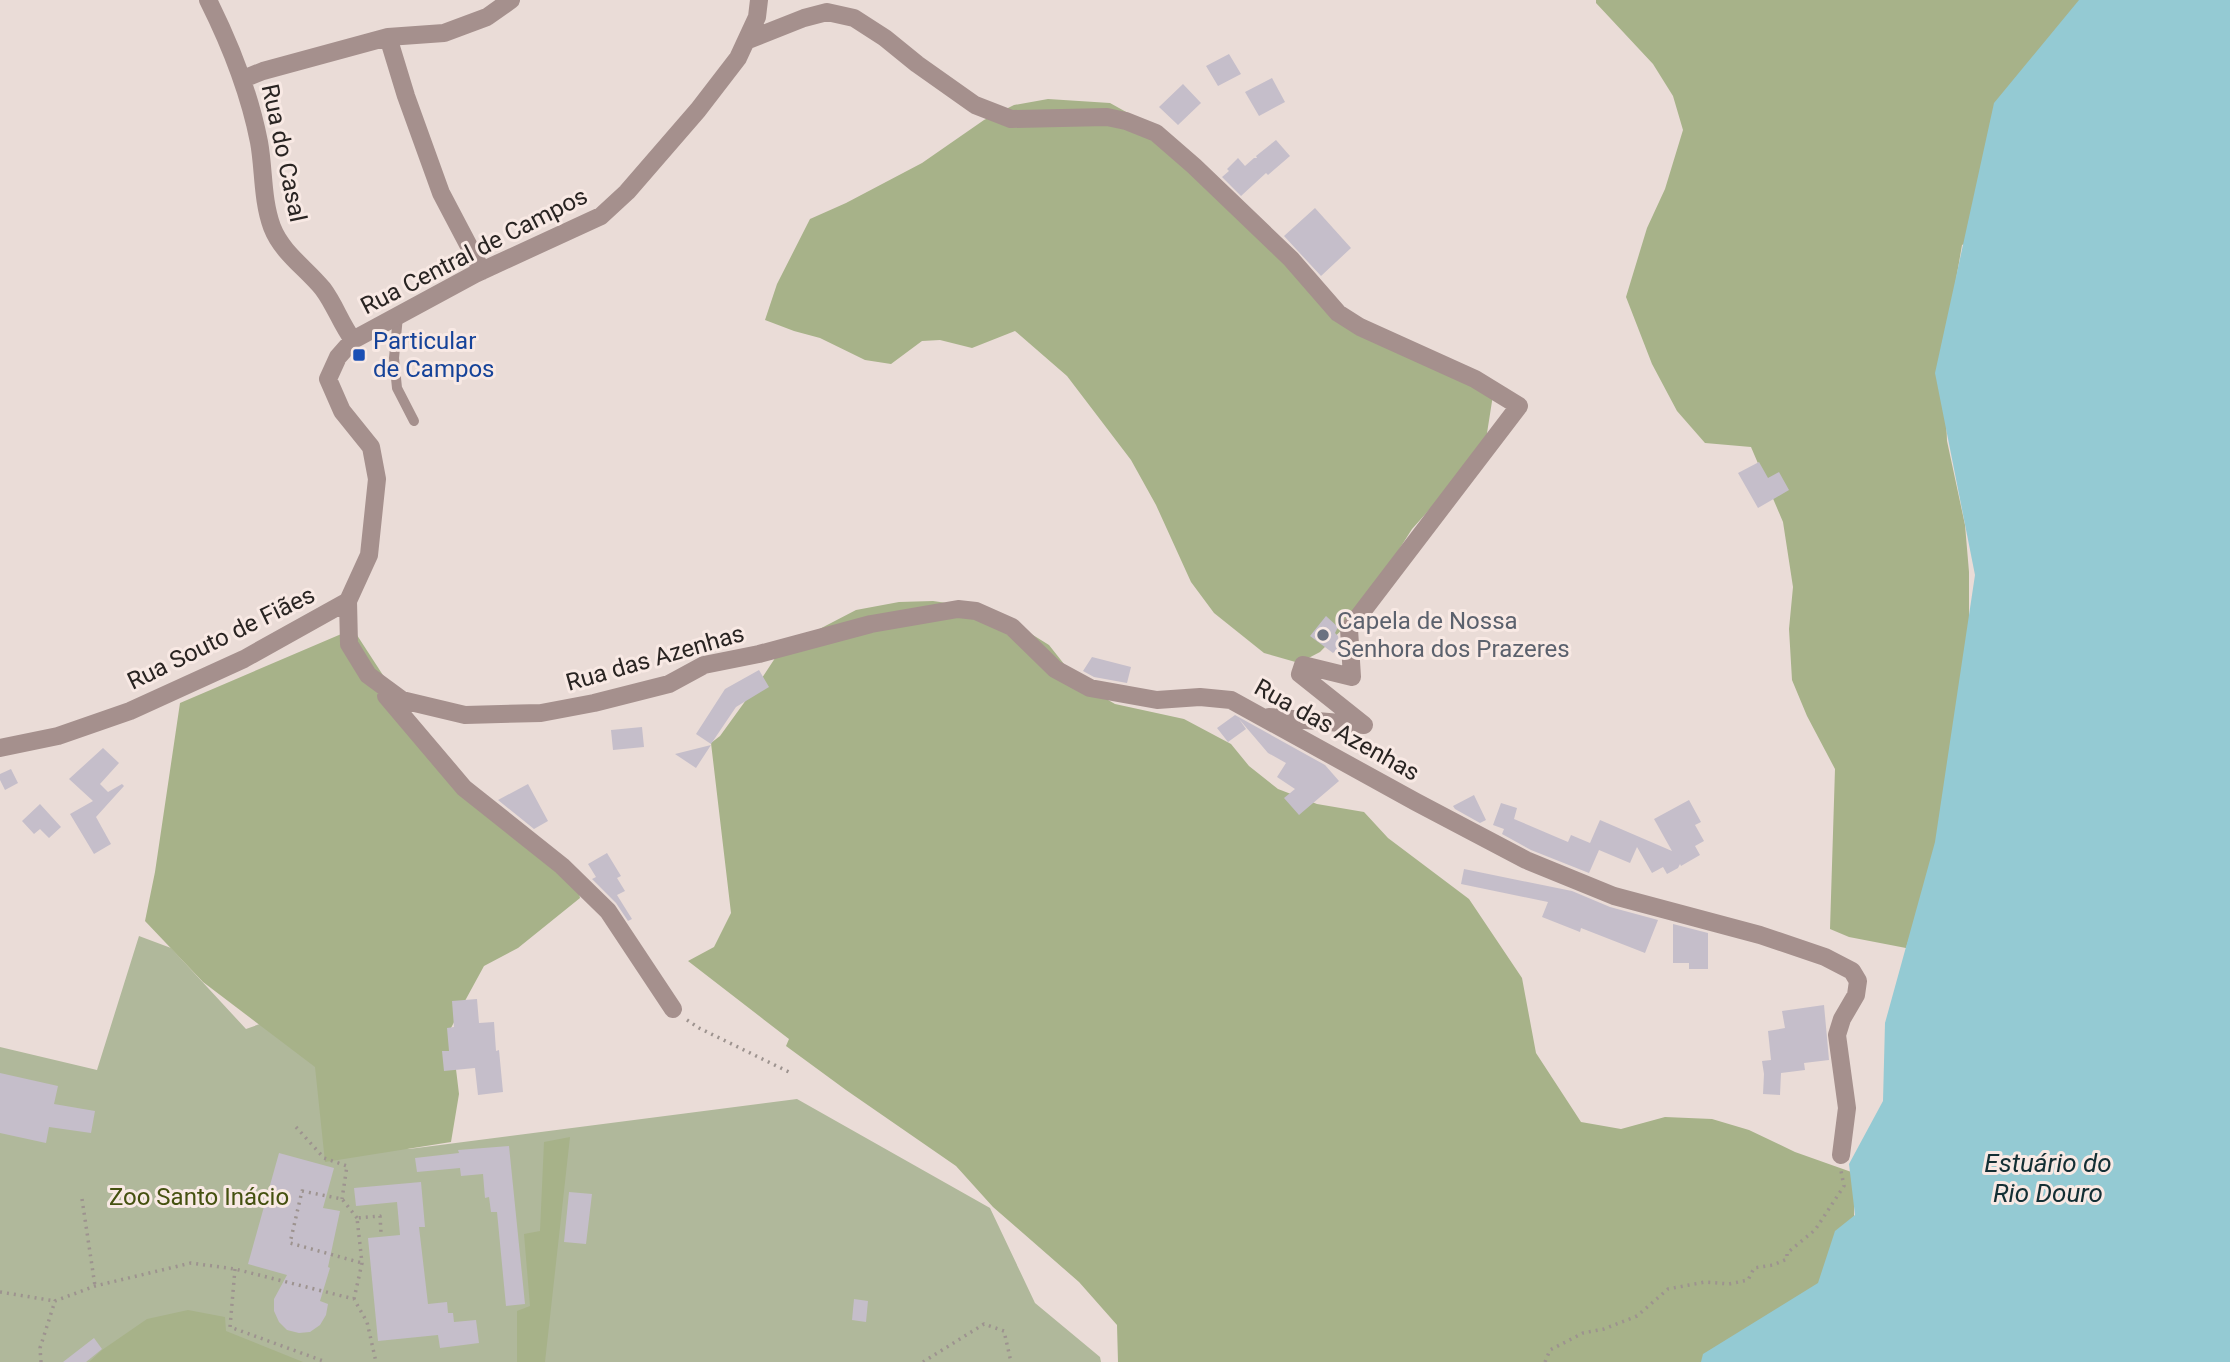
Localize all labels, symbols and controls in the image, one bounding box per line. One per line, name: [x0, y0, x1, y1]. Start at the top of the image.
street label: Rua do Casal: [256, 82, 312, 224]
street label: Rua Central de Campos: [356, 182, 592, 320]
place label: Particular de Campos: [373, 327, 495, 383]
marker: Particular de Campos: [351, 347, 367, 363]
street label: Rua Souto de Fiães: [123, 580, 319, 696]
place label: Capela de Nossa Senhora dos Prazeres: [1337, 607, 1570, 663]
street label: Rua das Azenhas: [563, 619, 747, 697]
marker: Capela de Nossa Senhora dos Prazeres: [1315, 627, 1331, 643]
street label: Rua das Azenhas: [1250, 673, 1424, 787]
water label: Estuário do Rio Douro: [1984, 1148, 2112, 1208]
park label: Zoo Santo Inácio: [109, 1183, 289, 1211]

